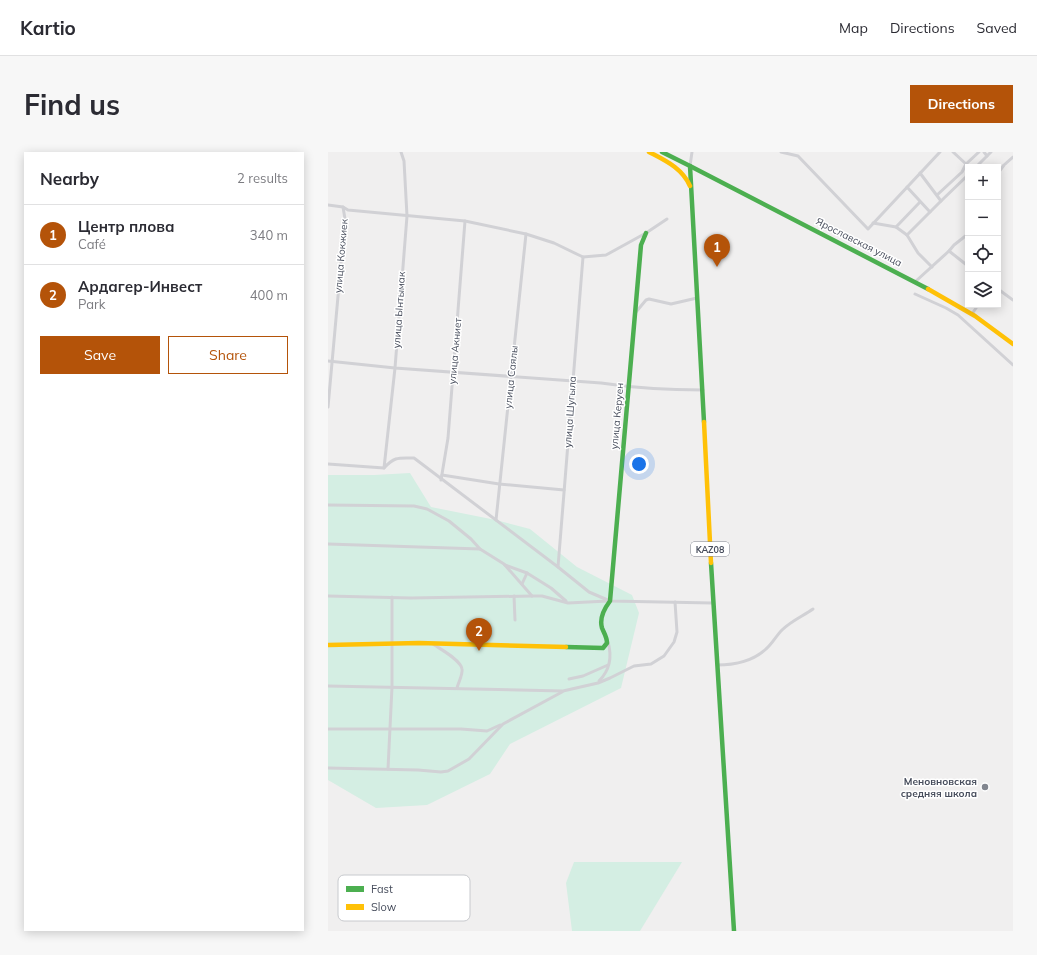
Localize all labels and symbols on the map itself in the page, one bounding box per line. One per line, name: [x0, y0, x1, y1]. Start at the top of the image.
street label: Ярославская улица: [814, 215, 904, 269]
street label: улица Кокжиек: [331, 218, 351, 294]
pin: 1: [704, 234, 730, 267]
street label: улица Ынтымак: [390, 271, 408, 349]
street label: улица Акниет: [446, 317, 464, 385]
street label: улица Саялы: [501, 345, 521, 409]
street label: улица Шугыла: [561, 376, 579, 448]
street label: улица Керуен: [608, 382, 626, 450]
your location: [629, 454, 649, 474]
road number: KAZ08: [691, 542, 729, 556]
pin: 2: [466, 618, 492, 651]
place label: Меновновская средняя школа: [901, 775, 977, 800]
marker: Меновновская средняя школа: [980, 782, 990, 792]
legend: [338, 875, 470, 921]
text: Fast: [371, 882, 393, 896]
text: Slow: [371, 900, 397, 914]

